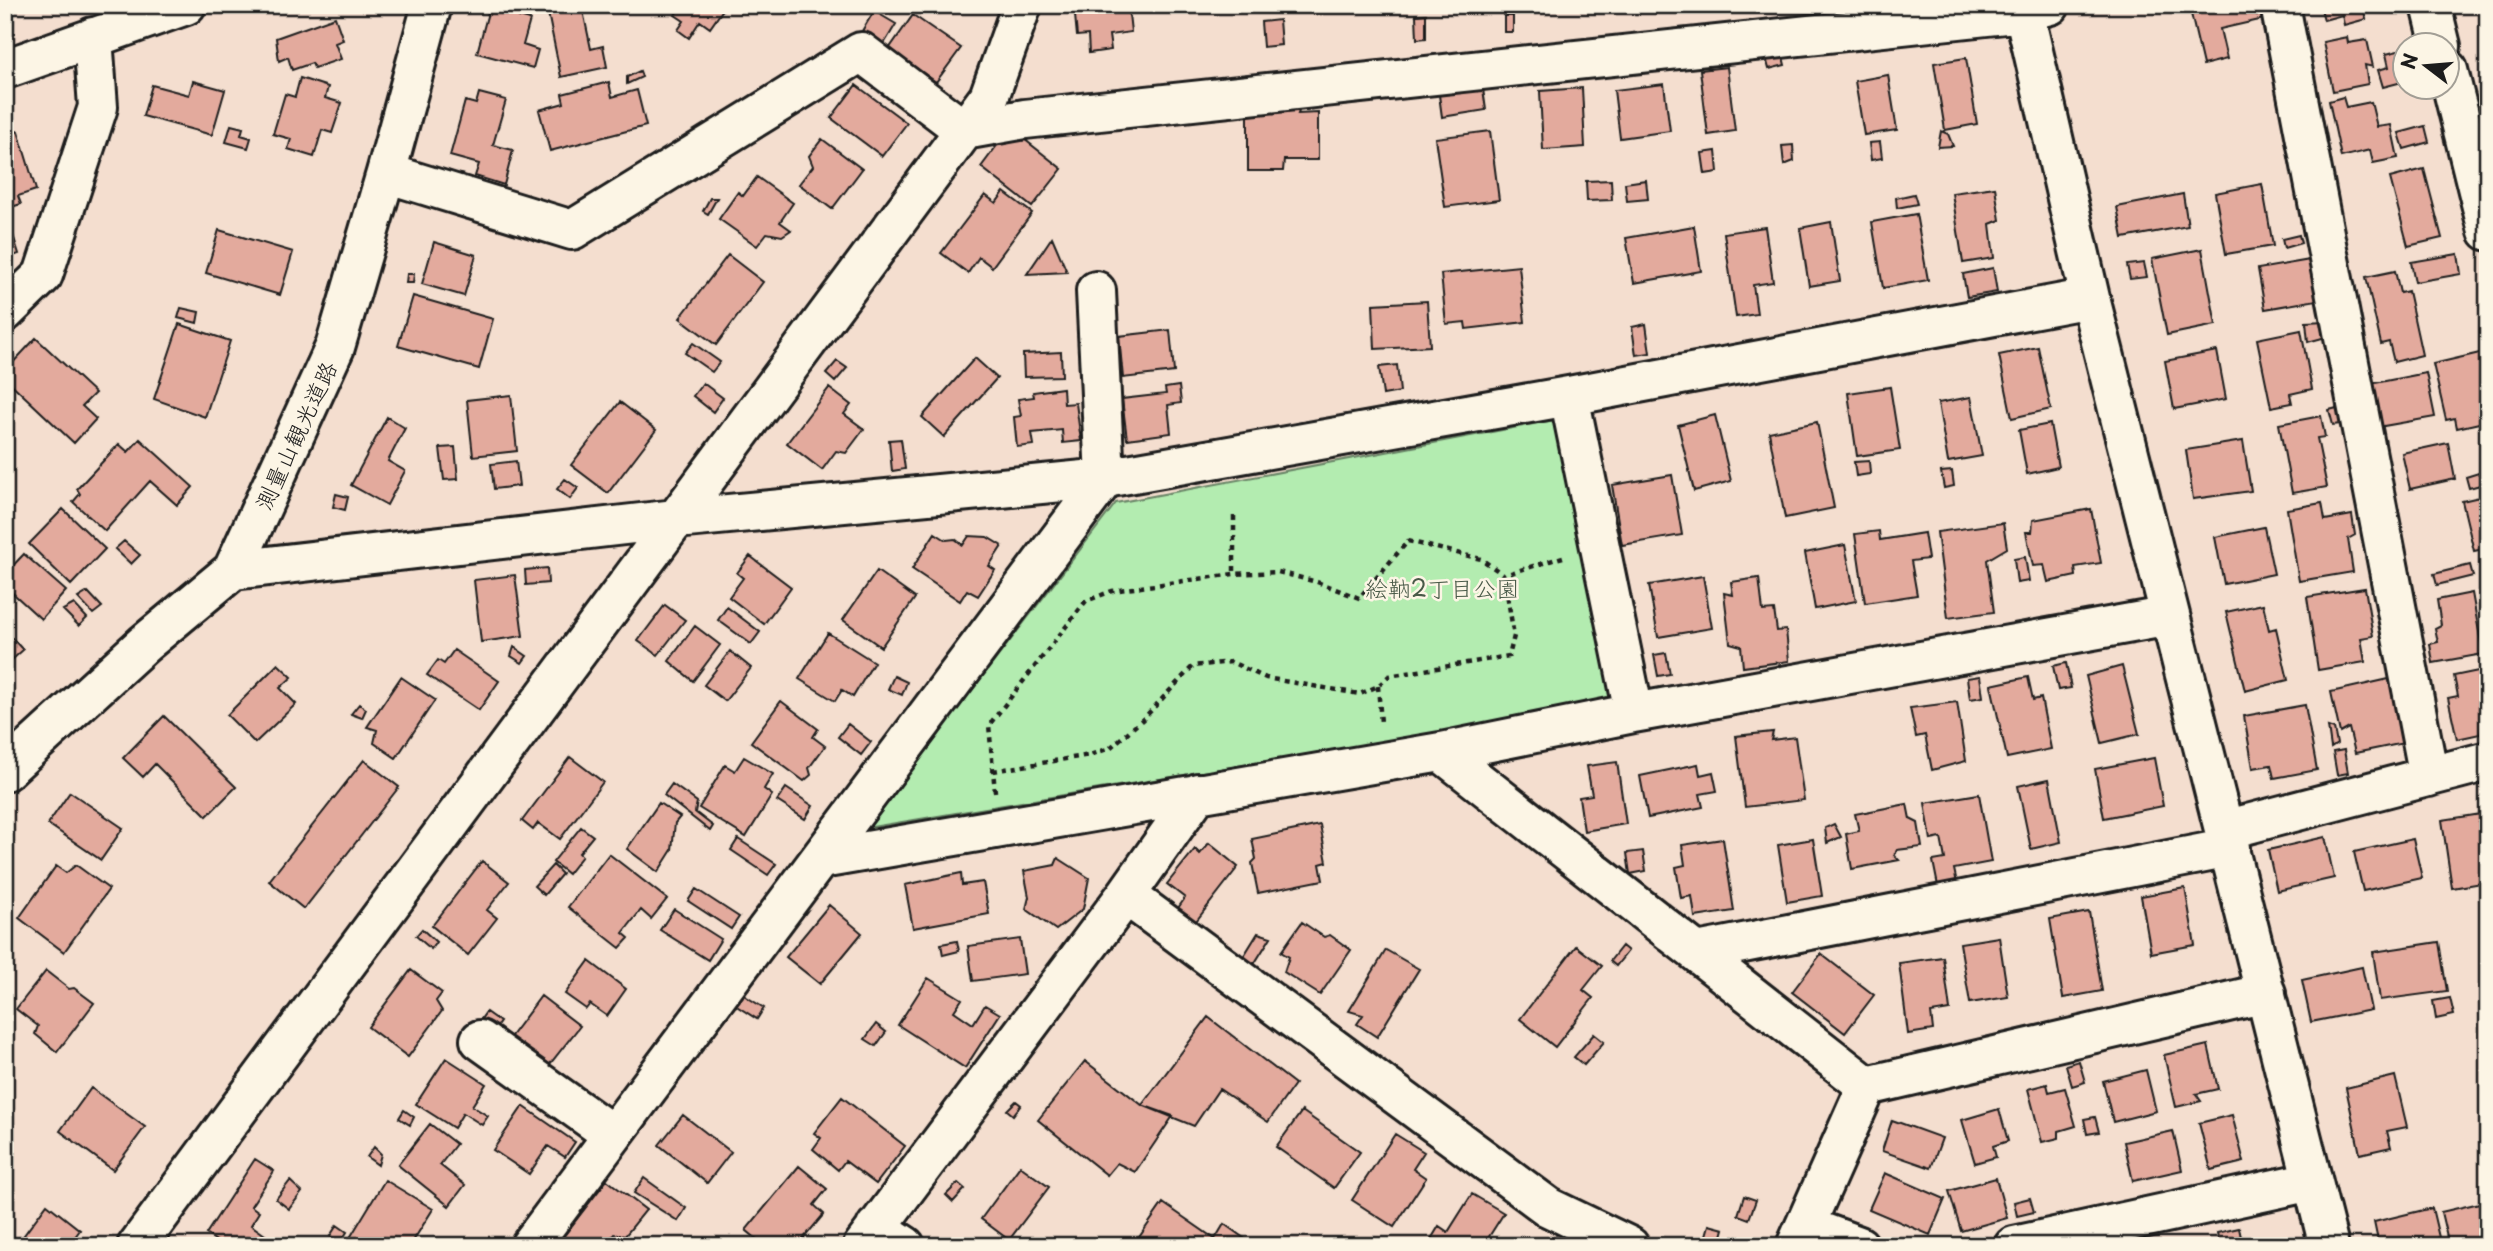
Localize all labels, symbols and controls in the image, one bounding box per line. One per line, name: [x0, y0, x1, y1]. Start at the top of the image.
north arrow: [2392, 32, 2462, 102]
text: N: [2393, 50, 2424, 72]
street label: 測量山観光道路: [245, 355, 345, 515]
park label: 絵靹2丁目公園: [1365, 570, 1519, 605]

